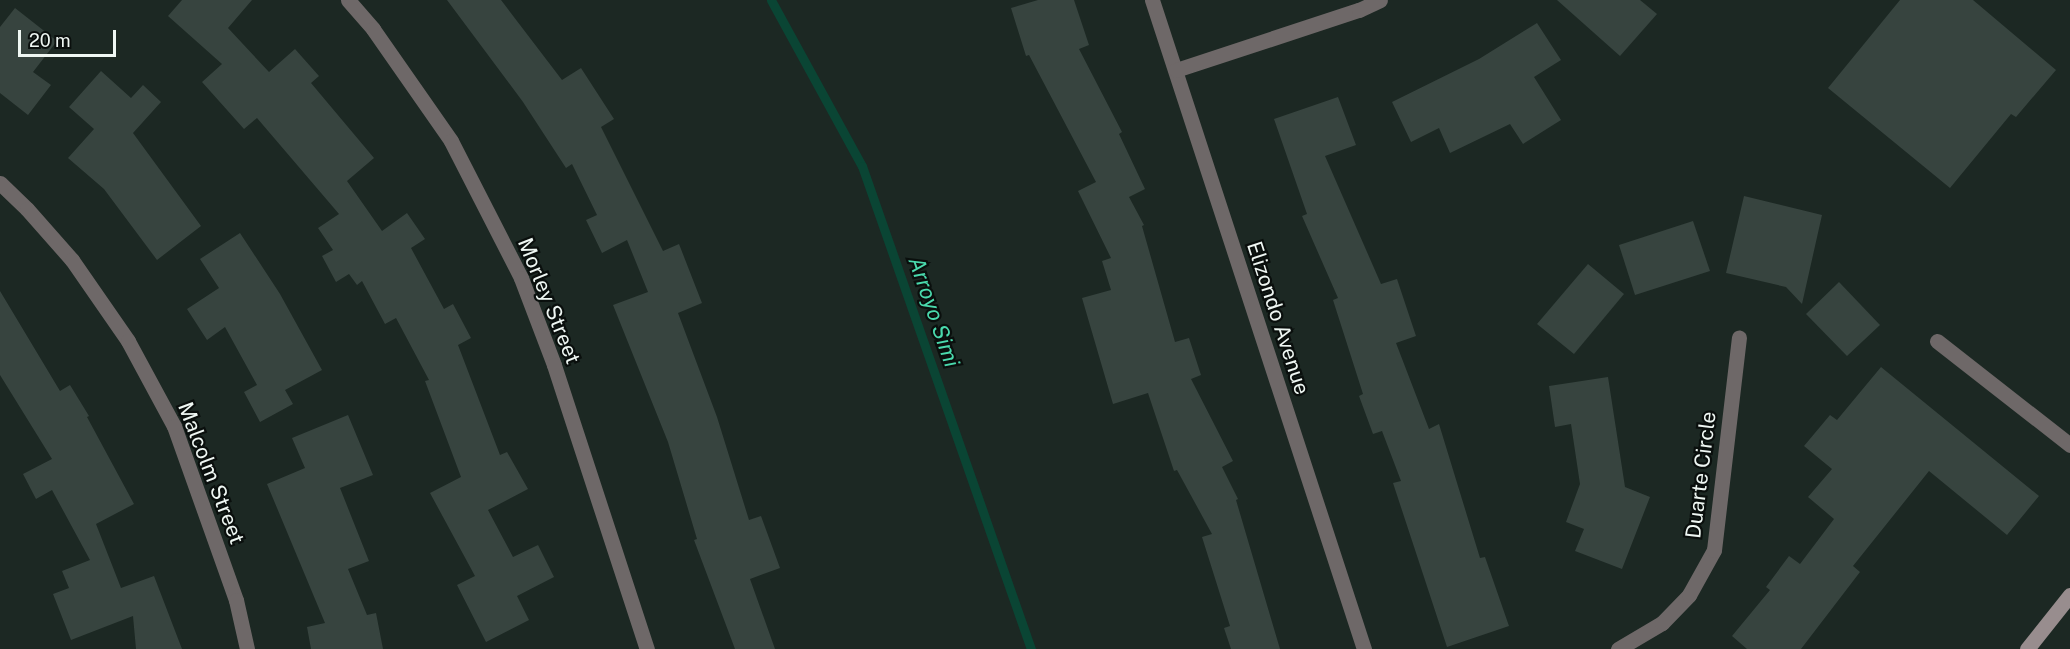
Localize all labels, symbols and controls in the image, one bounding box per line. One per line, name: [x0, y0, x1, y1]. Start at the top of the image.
scale bar: [21, 18, 118, 56]
text: 20 m: [29, 30, 71, 51]
street label: Morley Street: [512, 234, 586, 368]
street label: Elizondo Avenue: [1241, 238, 1315, 398]
water label: Arroyo Simi: [903, 253, 965, 371]
street label: Malcolm Street: [172, 398, 250, 548]
street label: Duarte Circle: [1681, 410, 1721, 540]

